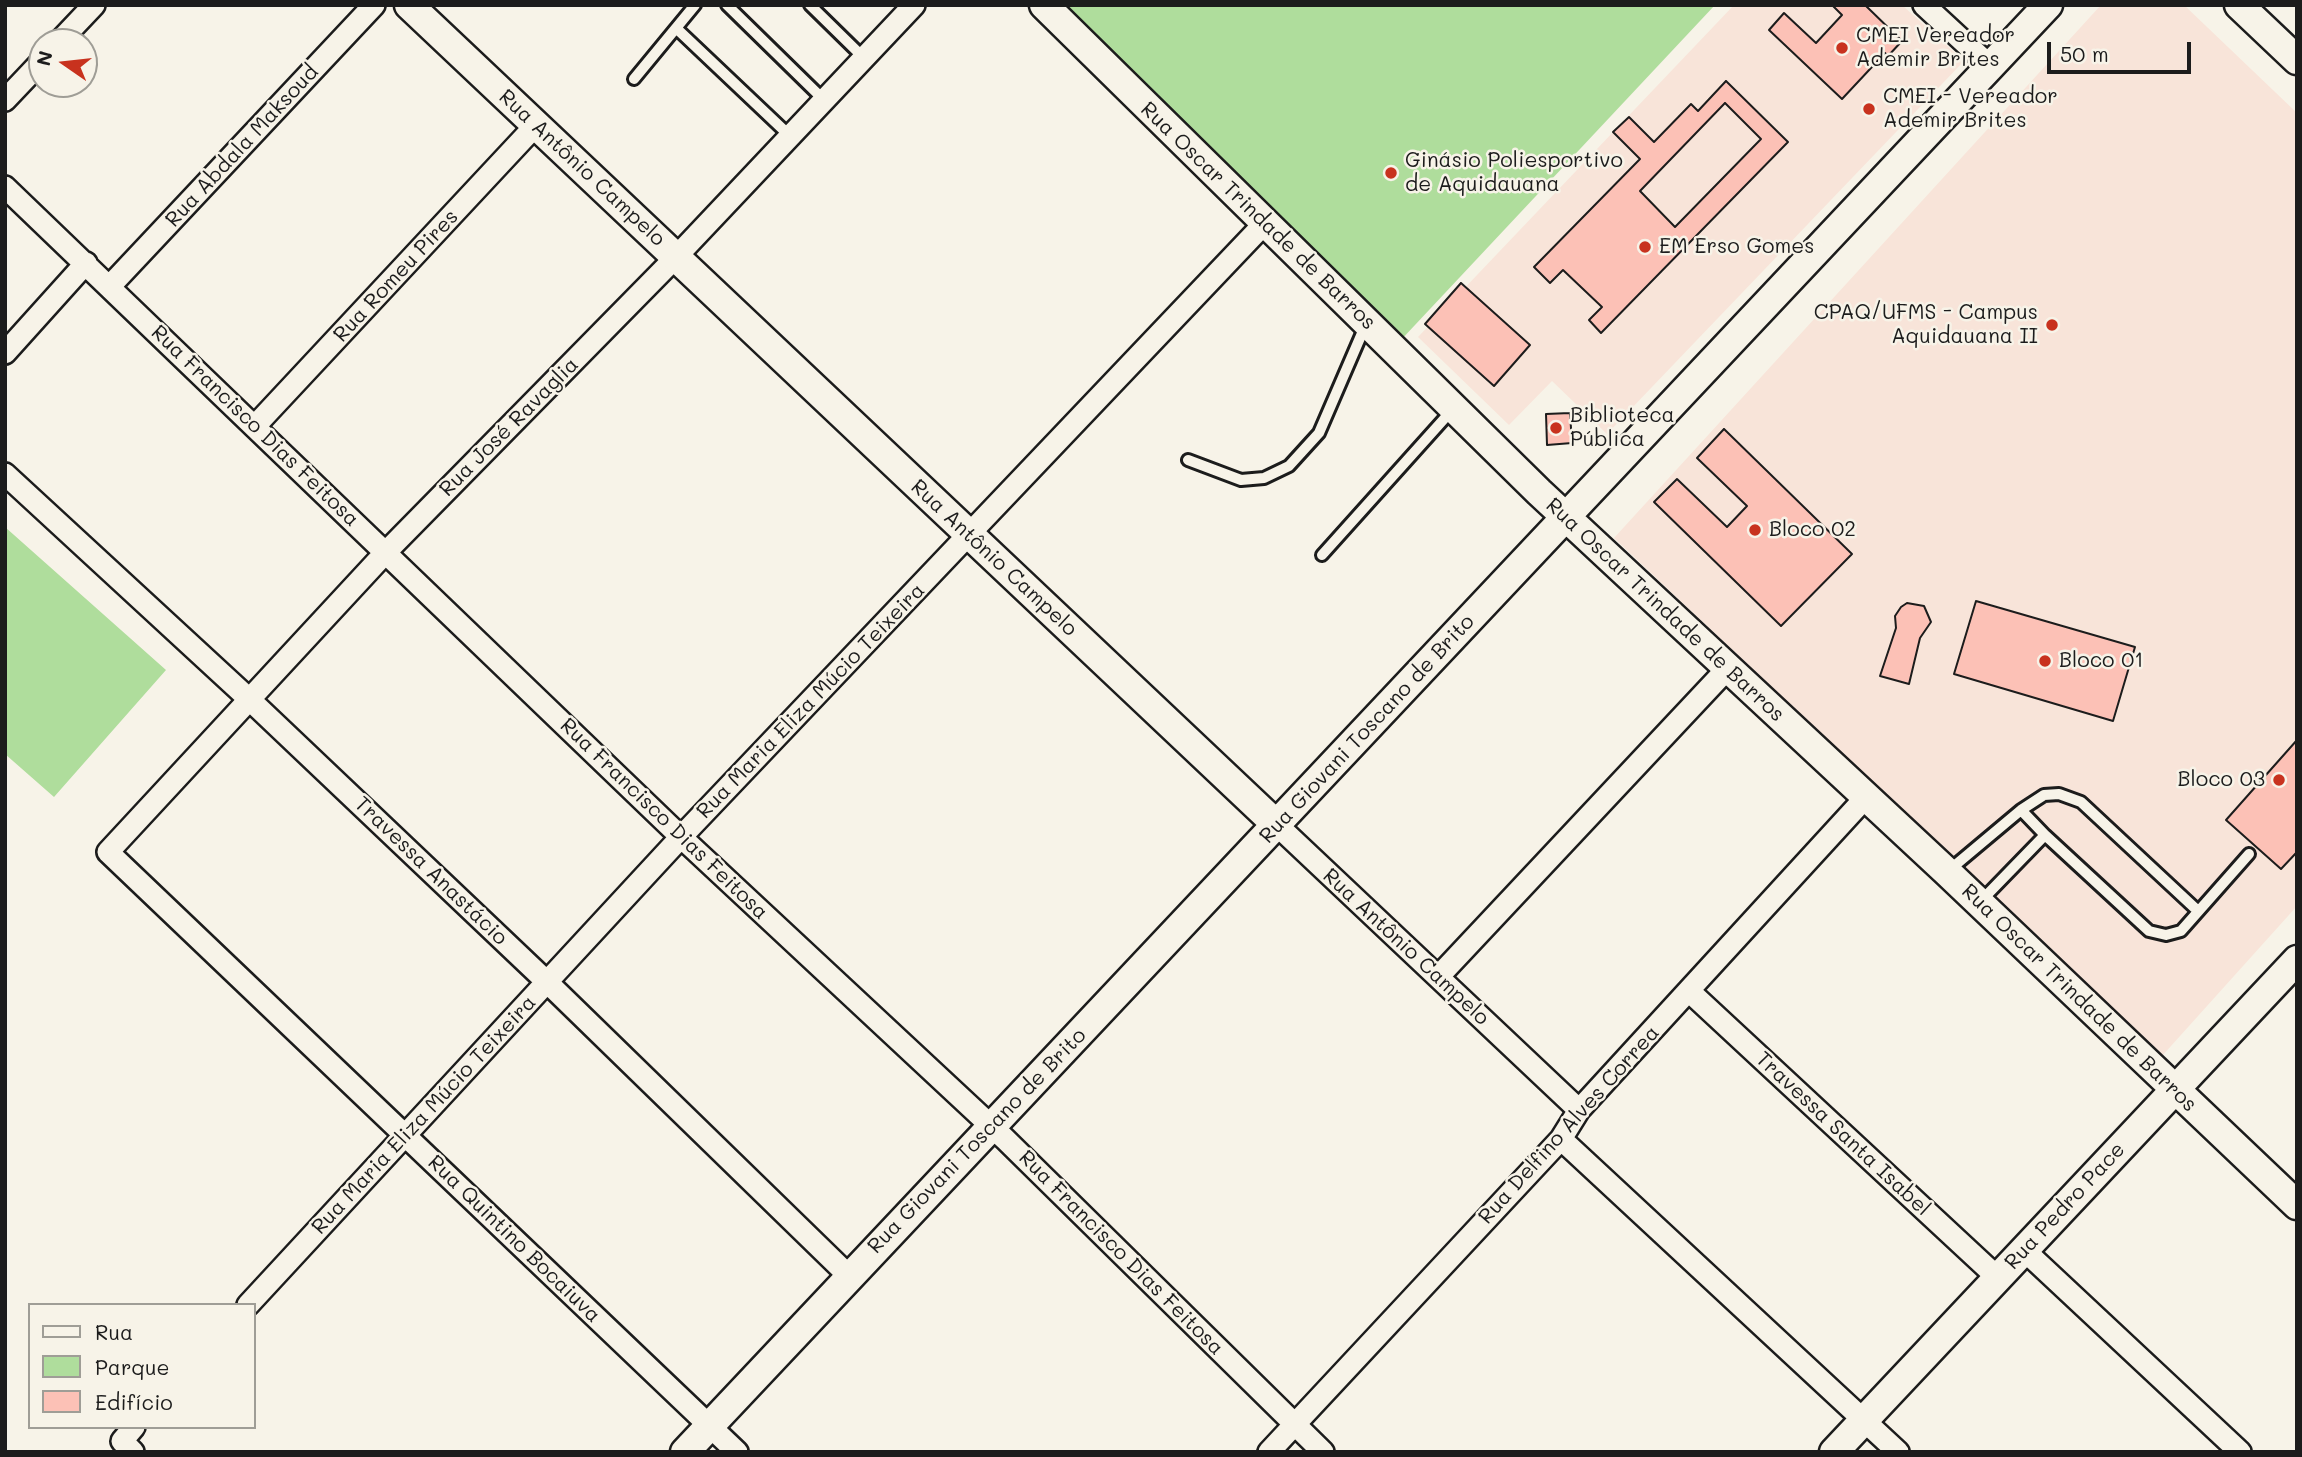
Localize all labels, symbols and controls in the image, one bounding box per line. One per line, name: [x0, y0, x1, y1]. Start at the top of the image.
place label: CMEI Vereador Ademir Brites: [1856, 23, 2015, 73]
north arrow: [28, 28, 98, 98]
scale bar: [2050, 28, 2194, 72]
marker: CMEI Vereador Ademir Brites: [1834, 40, 1850, 56]
text: 50 m: [2060, 40, 2109, 67]
text: N: [30, 48, 58, 68]
street label: Rua Abdala Maksoud: [160, 60, 324, 232]
street label: Rua Antônio Campelo: [494, 84, 670, 252]
place label: CMEI - Vereador Ademir Brites: [1883, 84, 2058, 134]
street label: Rua Oscar Trindade de Barros: [1135, 97, 1381, 335]
marker: CMEI - Vereador Ademir Brites: [1861, 101, 1877, 117]
place label: Ginásio Poliesportivo de Aquidauana: [1405, 148, 1623, 198]
marker: Ginásio Poliesportivo de Aquidauana: [1383, 165, 1399, 181]
street label: Rua Romeu Pires: [328, 205, 464, 347]
place label: EM Erso Gomes: [1659, 234, 1814, 260]
marker: EM Erso Gomes: [1637, 239, 1653, 255]
place label: CPAQ/UFMS - Campus Aquidauana II: [1814, 300, 2038, 350]
marker: CPAQ/UFMS - Campus Aquidauana II: [2044, 317, 2060, 333]
street label: Rua Francisco Dias Feitosa: [146, 320, 364, 532]
street label: Rua José Ravaglia: [434, 352, 584, 502]
place label: Biblioteca Pública: [1570, 403, 1675, 453]
marker: Biblioteca Pública: [1548, 420, 1564, 436]
street label: Rua Antônio Campelo: [906, 474, 1082, 642]
street label: Rua Oscar Trindade de Barros: [1541, 493, 1789, 727]
place label: Bloco 02: [1769, 517, 1856, 543]
marker: Bloco 02: [1747, 522, 1763, 538]
street label: Rua Maria Eliza Múcio Teixeira: [692, 578, 930, 824]
street label: Rua Giovani Toscano de Brito: [1254, 609, 1480, 849]
place label: Bloco 01: [2059, 648, 2144, 674]
marker: Bloco 01: [2037, 653, 2053, 669]
street label: Rua Francisco Dias Feitosa: [555, 713, 773, 925]
place label: Bloco 03: [2177, 767, 2265, 793]
marker: Bloco 03: [2271, 772, 2287, 788]
street label: Travessa Anastácio: [349, 792, 513, 950]
street label: Rua Antônio Campelo: [1318, 863, 1494, 1031]
street label: Rua Oscar Trindade de Barros: [1956, 879, 2202, 1117]
street label: Rua Maria Eliza Múcio Teixeira: [306, 990, 542, 1240]
street label: Rua Delfino Alves Correa: [1473, 1021, 1665, 1229]
street label: Rua Giovani Toscano de Brito: [863, 1023, 1091, 1259]
street label: Travessa Santa Isabel: [1751, 1047, 1935, 1221]
street label: Rua Pedro Pace: [2000, 1137, 2130, 1275]
street label: Rua Francisco Dias Feitosa: [1013, 1145, 1229, 1361]
street label: Rua Quintino Bocaiuva: [422, 1150, 606, 1328]
legend: [28, 1303, 256, 1429]
text: Rua: [95, 1318, 133, 1345]
text: Parque: [95, 1353, 169, 1380]
text: Edifício: [95, 1388, 173, 1415]

